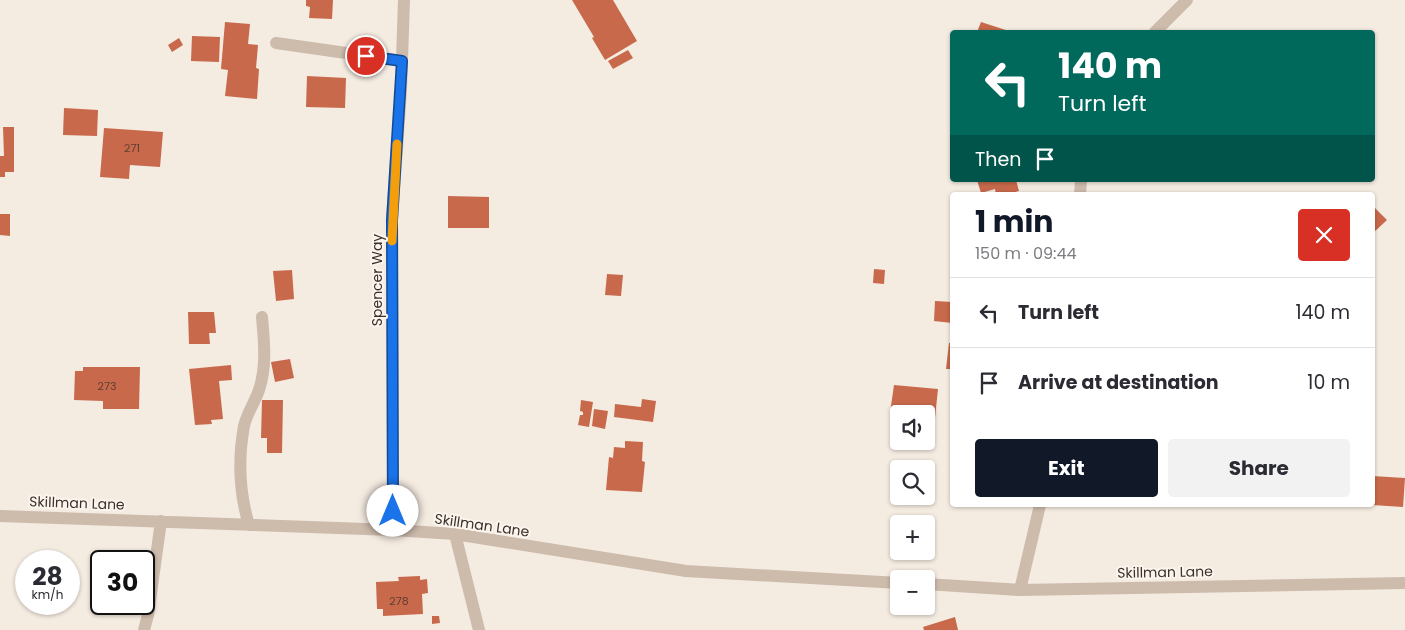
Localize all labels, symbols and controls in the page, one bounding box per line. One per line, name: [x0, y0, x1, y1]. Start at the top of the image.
pin: [345, 35, 387, 77]
text: 140 m: [1058, 41, 1162, 90]
icon: arrive: [352, 42, 380, 70]
icon: left: [975, 50, 1040, 115]
text: Turn left: [1058, 88, 1146, 119]
house number: 271: [124, 140, 140, 156]
icon: arrive: [1031, 145, 1059, 173]
text: Then: [975, 146, 1021, 173]
text: 1 min: [975, 200, 1053, 243]
button: close: [1298, 209, 1350, 261]
street label: Spencer Way: [367, 234, 387, 326]
text: 150 m · 09:44: [975, 242, 1077, 265]
icon: left: [975, 299, 1003, 327]
text: Turn left: [1018, 299, 1099, 326]
text: 140 m: [1295, 299, 1350, 326]
icon: arrive: [975, 369, 1003, 397]
text: Arrive at destination: [1018, 369, 1219, 396]
text: 10 m: [1307, 369, 1350, 396]
house number: 273: [98, 378, 116, 394]
map controls: [890, 405, 935, 615]
button: sound: [890, 405, 935, 450]
button: Exit: [975, 439, 1158, 497]
button: Share: [1168, 439, 1350, 497]
button: search: [890, 460, 935, 505]
position arrow: [366, 484, 418, 536]
street label: Skillman Lane: [29, 491, 125, 515]
street label: Skillman Lane: [433, 508, 531, 542]
button: +: [890, 515, 935, 560]
speed limit sign: 30: [90, 550, 155, 615]
text: 28: [32, 559, 63, 594]
street label: Skillman Lane: [1117, 561, 1213, 583]
button: −: [890, 570, 935, 615]
text: km/h: [32, 586, 63, 603]
house number: 278: [389, 593, 409, 609]

